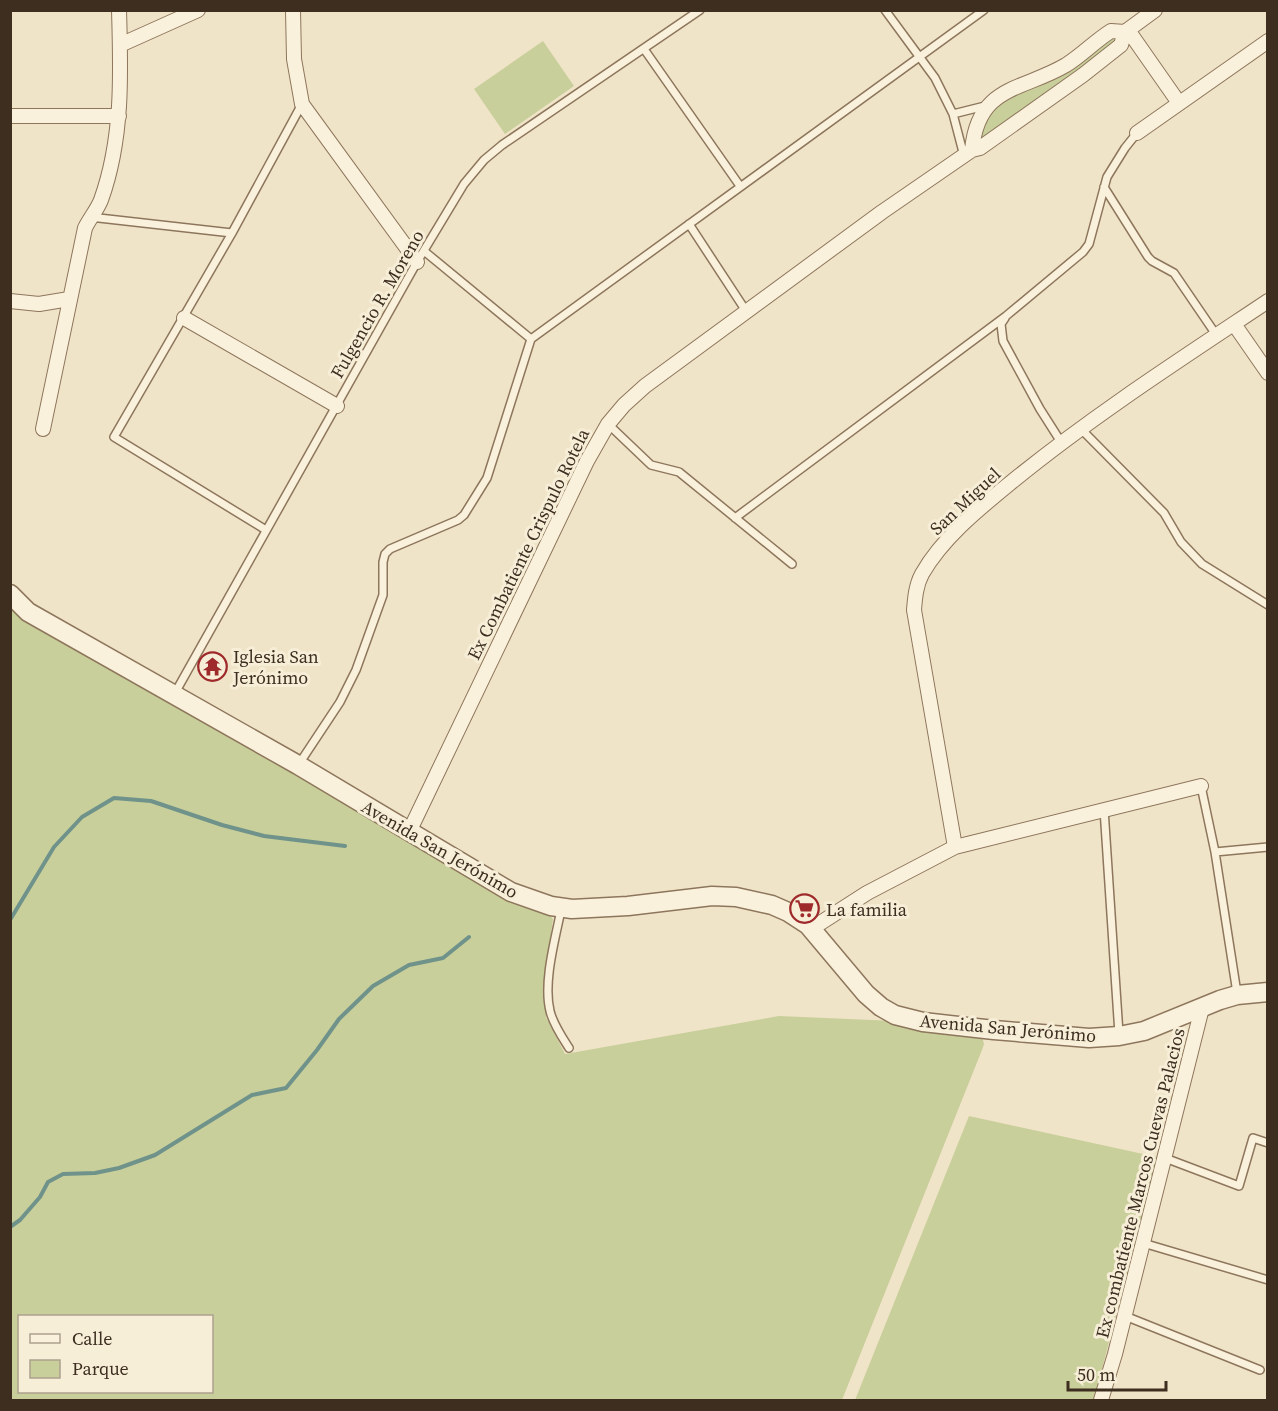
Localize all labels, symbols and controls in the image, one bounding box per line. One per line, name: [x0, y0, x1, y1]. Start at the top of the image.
street label: Fulgencio R. Moreno: [324, 225, 430, 383]
street label: Ex Combatiente Crispulo Rotela: [461, 423, 595, 664]
street label: San Miguel: [924, 462, 1006, 540]
place label: Iglesia San Jerónimo: [232, 644, 319, 690]
temple icon: Iglesia San Jerónimo: [196, 650, 228, 682]
street label: Avenida San Jerónimo: [357, 794, 523, 904]
supermarket icon: La familia: [789, 893, 821, 925]
place label: La familia: [826, 897, 908, 922]
street label: Avenida San Jerónimo: [919, 1008, 1097, 1048]
street label: Ex combatiente Marcos Cuevas Palacios: [1089, 1025, 1191, 1341]
legend: [18, 1315, 213, 1393]
text: Calle: [72, 1326, 112, 1351]
scale bar: [1068, 1354, 1166, 1392]
text: Parque: [72, 1356, 129, 1381]
text: 50 m: [1077, 1362, 1115, 1387]

